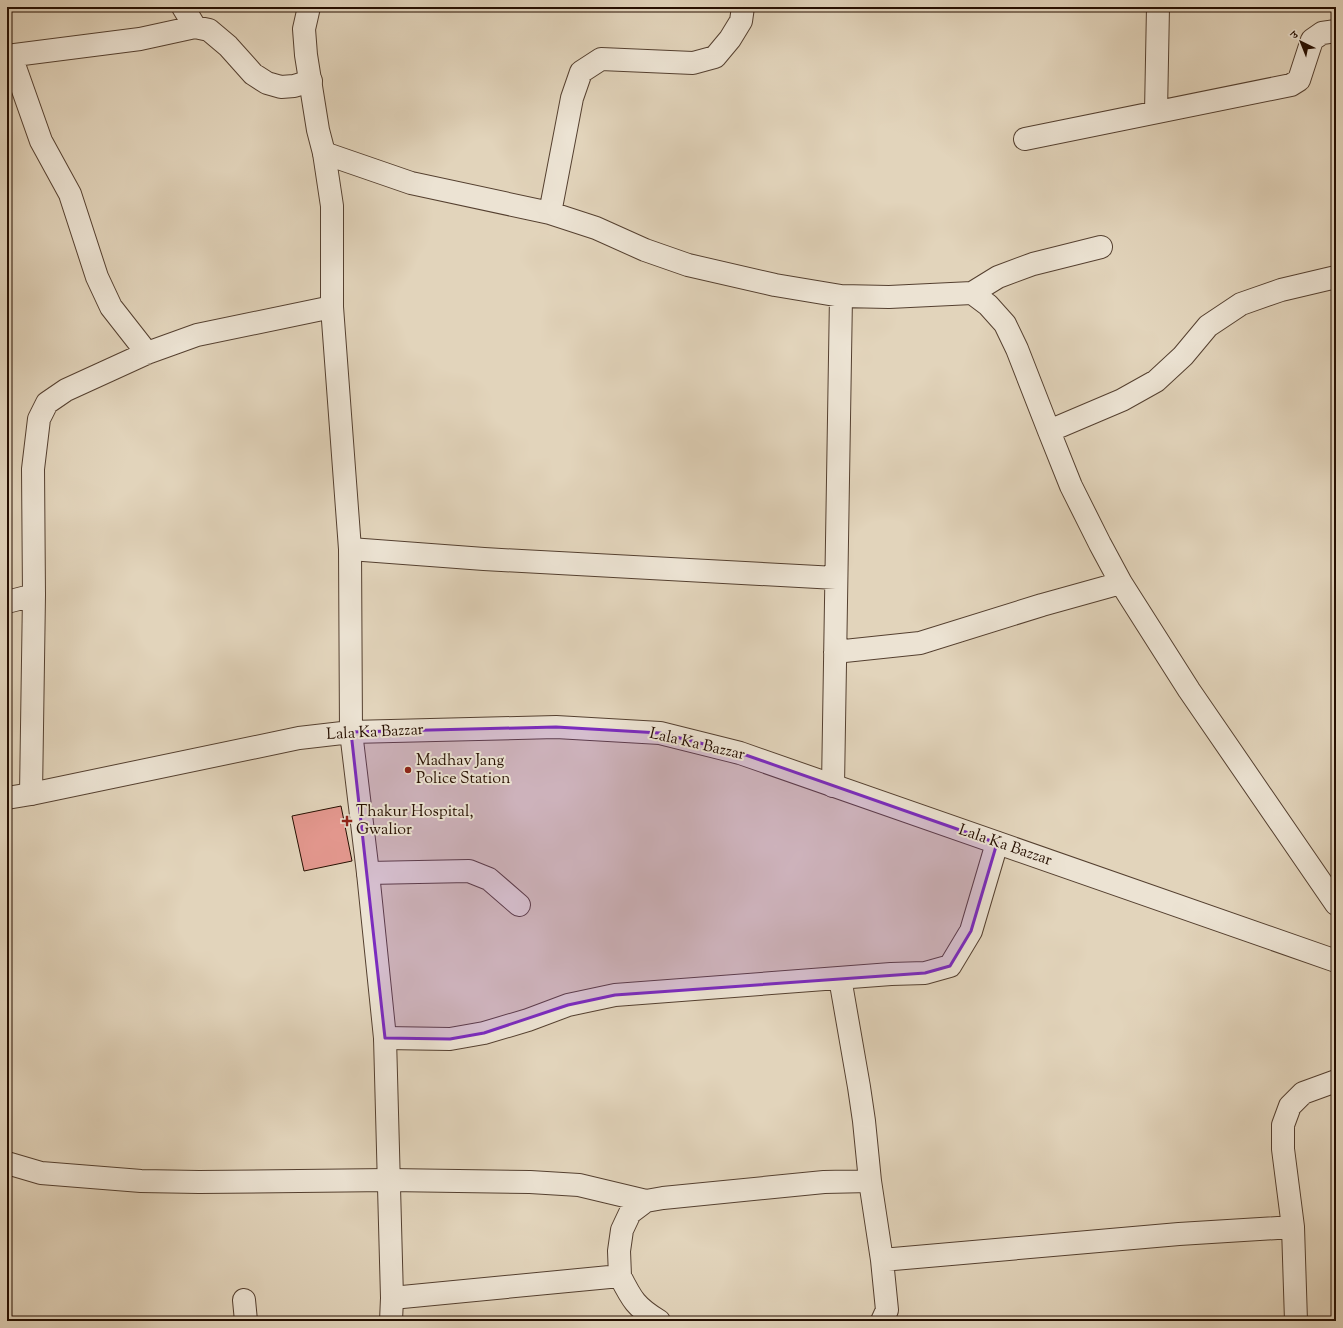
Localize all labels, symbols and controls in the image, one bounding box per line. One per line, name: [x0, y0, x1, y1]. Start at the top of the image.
north arrow: [1281, 22, 1321, 62]
text: उ: [1287, 27, 1303, 44]
street label: Lala Ka Bazzar: [326, 719, 424, 747]
street label: Lala Ka Bazzar: [647, 723, 747, 767]
place label: Madhav Jang Police Station: [416, 750, 511, 791]
marker: Madhav Jang Police Station: [403, 765, 413, 775]
place label: Thakur Hospital, Gwalior: [356, 801, 473, 842]
marker: Thakur Hospital, Gwalior: [341, 815, 353, 827]
street label: Lala Ka Bazzar: [955, 819, 1055, 873]

